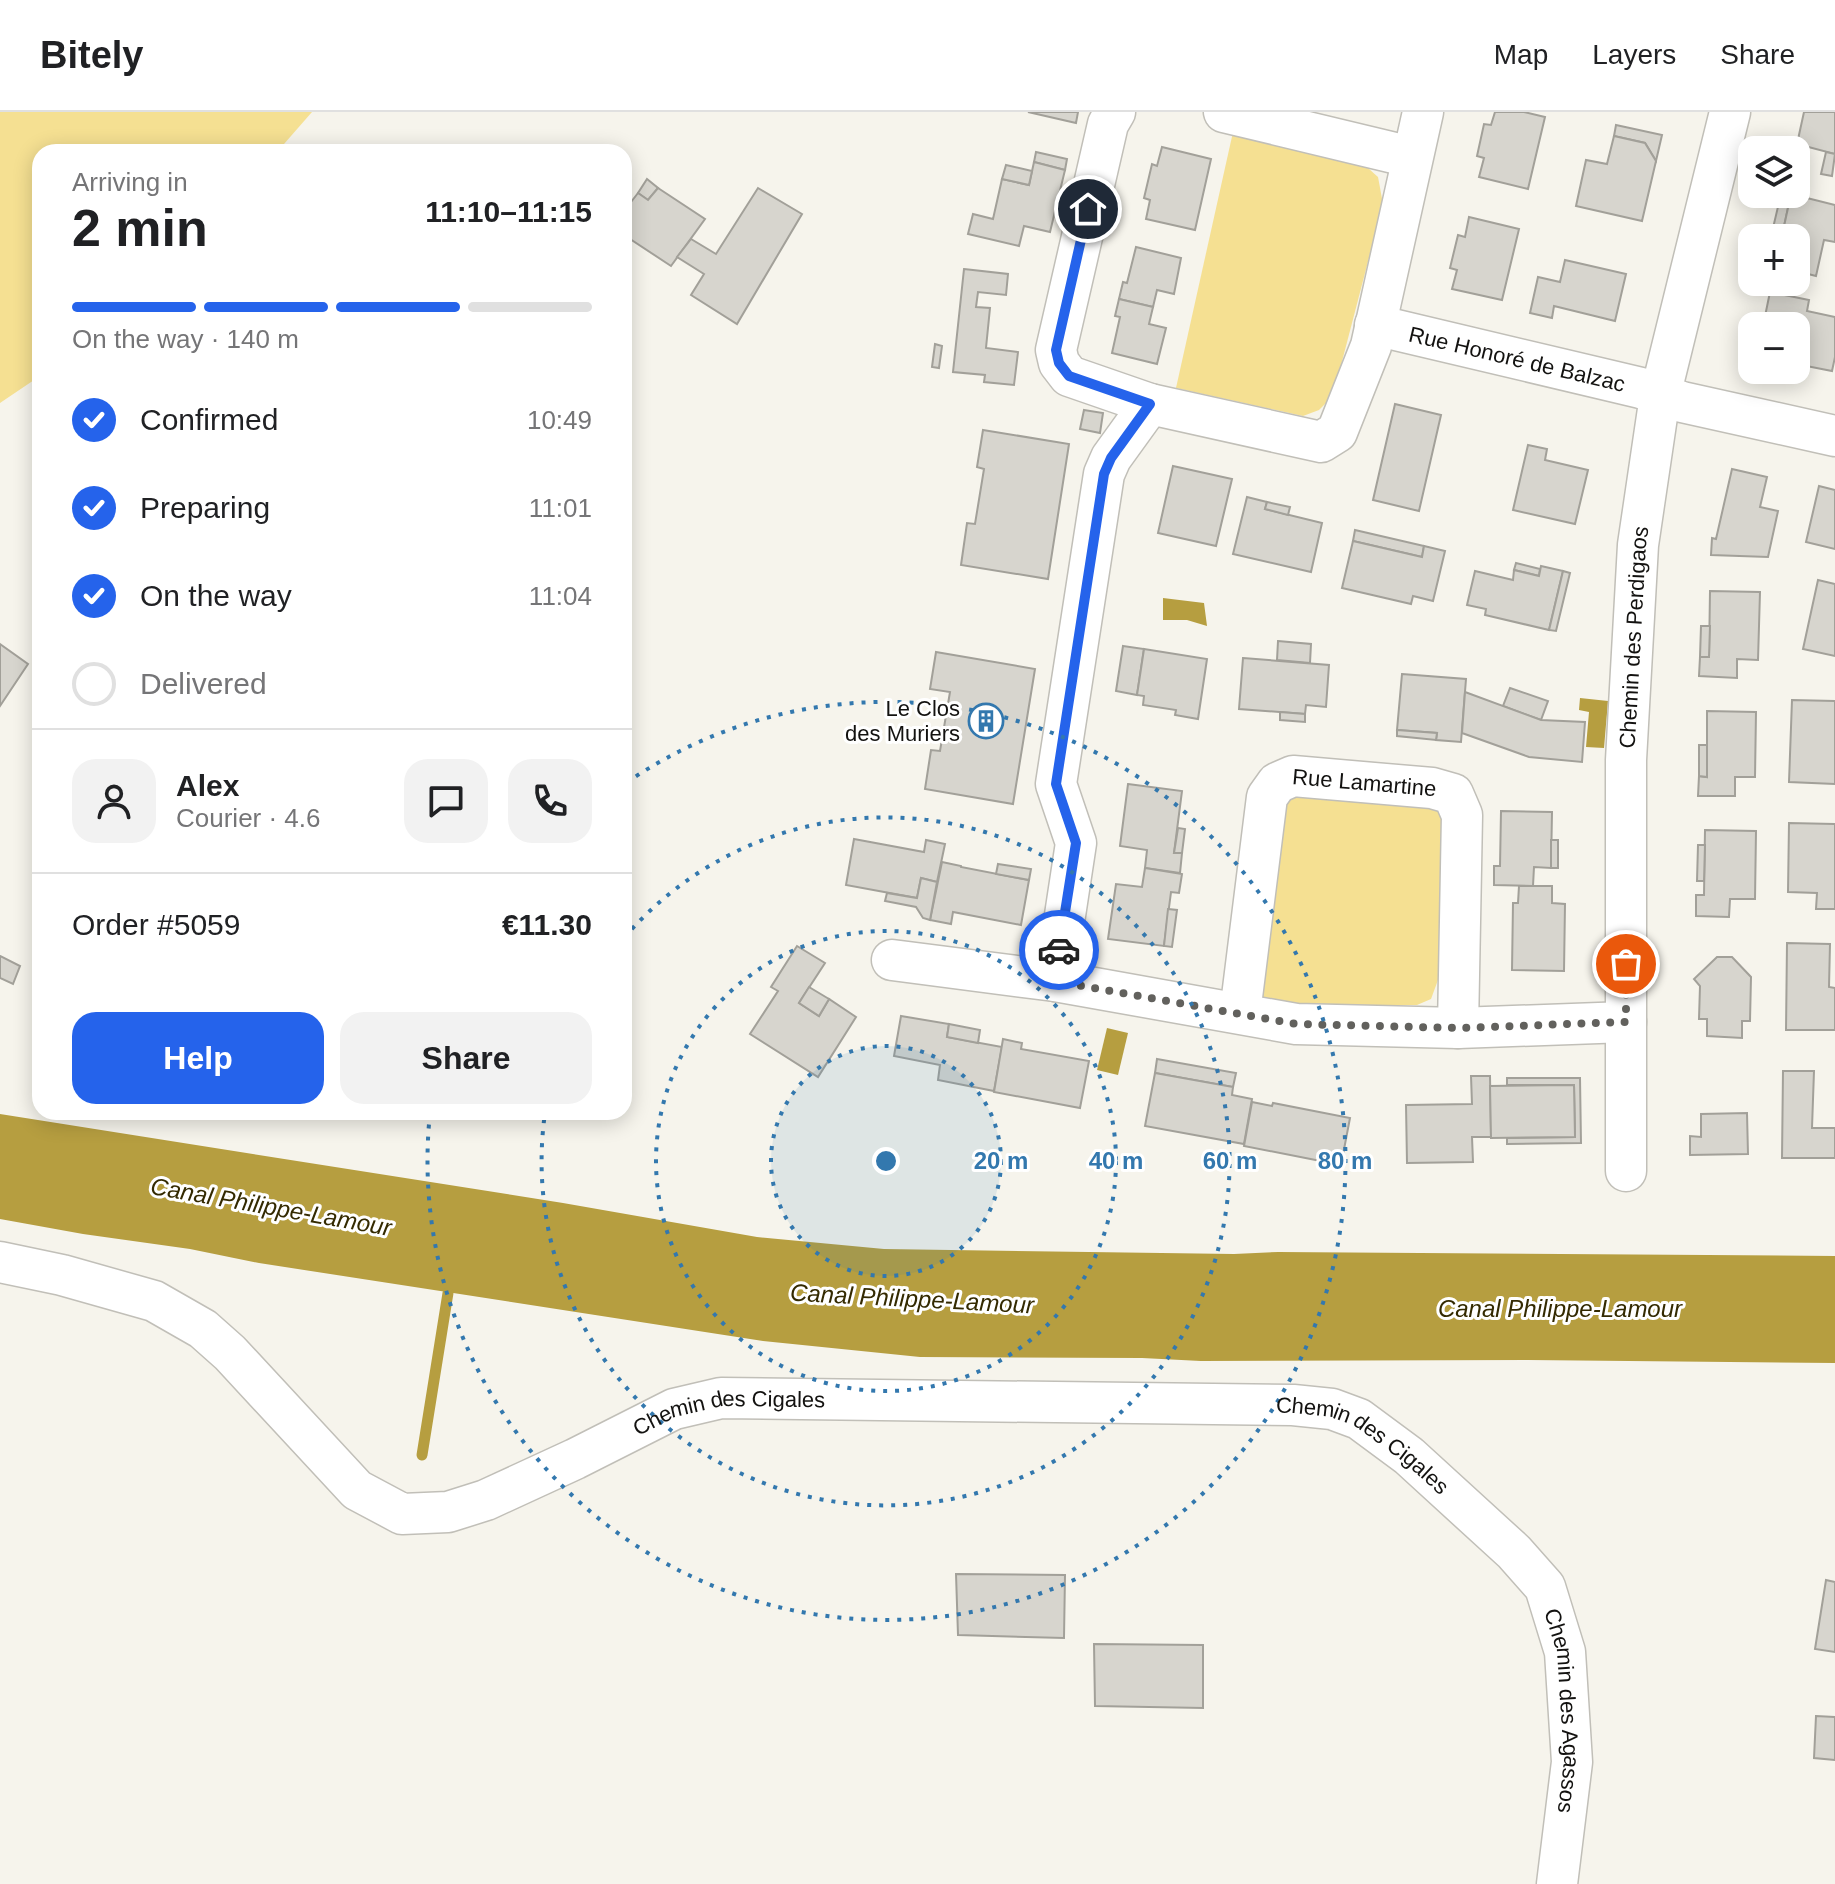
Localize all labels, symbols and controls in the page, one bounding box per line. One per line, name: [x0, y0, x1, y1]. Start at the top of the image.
text: Bitely: [40, 34, 143, 76]
text: Map: [1494, 39, 1548, 70]
text: Layers: [1592, 39, 1676, 70]
text: Share: [1720, 39, 1795, 70]
map controls: [1738, 136, 1810, 384]
button: layers: [1738, 136, 1810, 208]
text: Arriving in: [72, 167, 188, 197]
pin: [1054, 175, 1122, 243]
icon: home: [1066, 187, 1110, 231]
text: 11:10–11:15: [425, 195, 592, 228]
text: 2 min: [72, 199, 208, 257]
button: +: [1738, 224, 1810, 296]
button: −: [1738, 312, 1810, 384]
street label: Rue Honoré de Balzac: [1406, 321, 1628, 397]
text: On the way · 140 m: [72, 324, 299, 354]
icon: check: [72, 398, 116, 442]
text: Confirmed: [140, 403, 278, 436]
text: 10:49: [527, 405, 592, 435]
icon: check: [72, 486, 116, 530]
text: Preparing: [140, 491, 270, 524]
text: 11:01: [529, 493, 592, 523]
street label: Chemin des Perdigaos: [1615, 524, 1654, 749]
icon: check: [72, 574, 116, 618]
text: On the way: [140, 579, 292, 612]
text: 11:04: [529, 581, 592, 611]
text: Delivered: [140, 667, 267, 700]
place label: Le Clos des Muriers: [845, 696, 960, 746]
building icon: Le Clos des Muriers: [967, 702, 1005, 740]
button: person: [72, 759, 156, 843]
button: chat: [404, 759, 488, 843]
button: phone: [508, 759, 592, 843]
street label: Rue Lamartine: [1291, 764, 1437, 801]
text: Alex: [176, 769, 239, 802]
text: Courier · 4.6: [176, 803, 321, 833]
text: Order #5059: [72, 908, 240, 941]
text: €11.30: [502, 908, 592, 941]
courier: [1019, 910, 1099, 990]
icon: car: [1037, 928, 1081, 972]
pin: [1592, 930, 1660, 998]
icon: bag: [1604, 942, 1648, 986]
button: Help: [72, 1012, 324, 1104]
button: Share: [340, 1012, 592, 1104]
centre of rings: [872, 1147, 900, 1175]
text: 20 m: [974, 1147, 1028, 1174]
text: 40 m: [1089, 1147, 1143, 1174]
text: 60 m: [1203, 1147, 1257, 1174]
text: 80 m: [1318, 1147, 1372, 1174]
water label: Canal Philippe-Lamour: [149, 1172, 395, 1241]
water label: Canal Philippe-Lamour: [789, 1279, 1036, 1318]
water label: Canal Philippe-Lamour: [1438, 1295, 1683, 1322]
street label: Chemin des Cigales: [629, 1386, 825, 1441]
street label: Chemin des Cigales: [1276, 1393, 1454, 1499]
street label: Chemin des Agassos: [1539, 1605, 1585, 1815]

